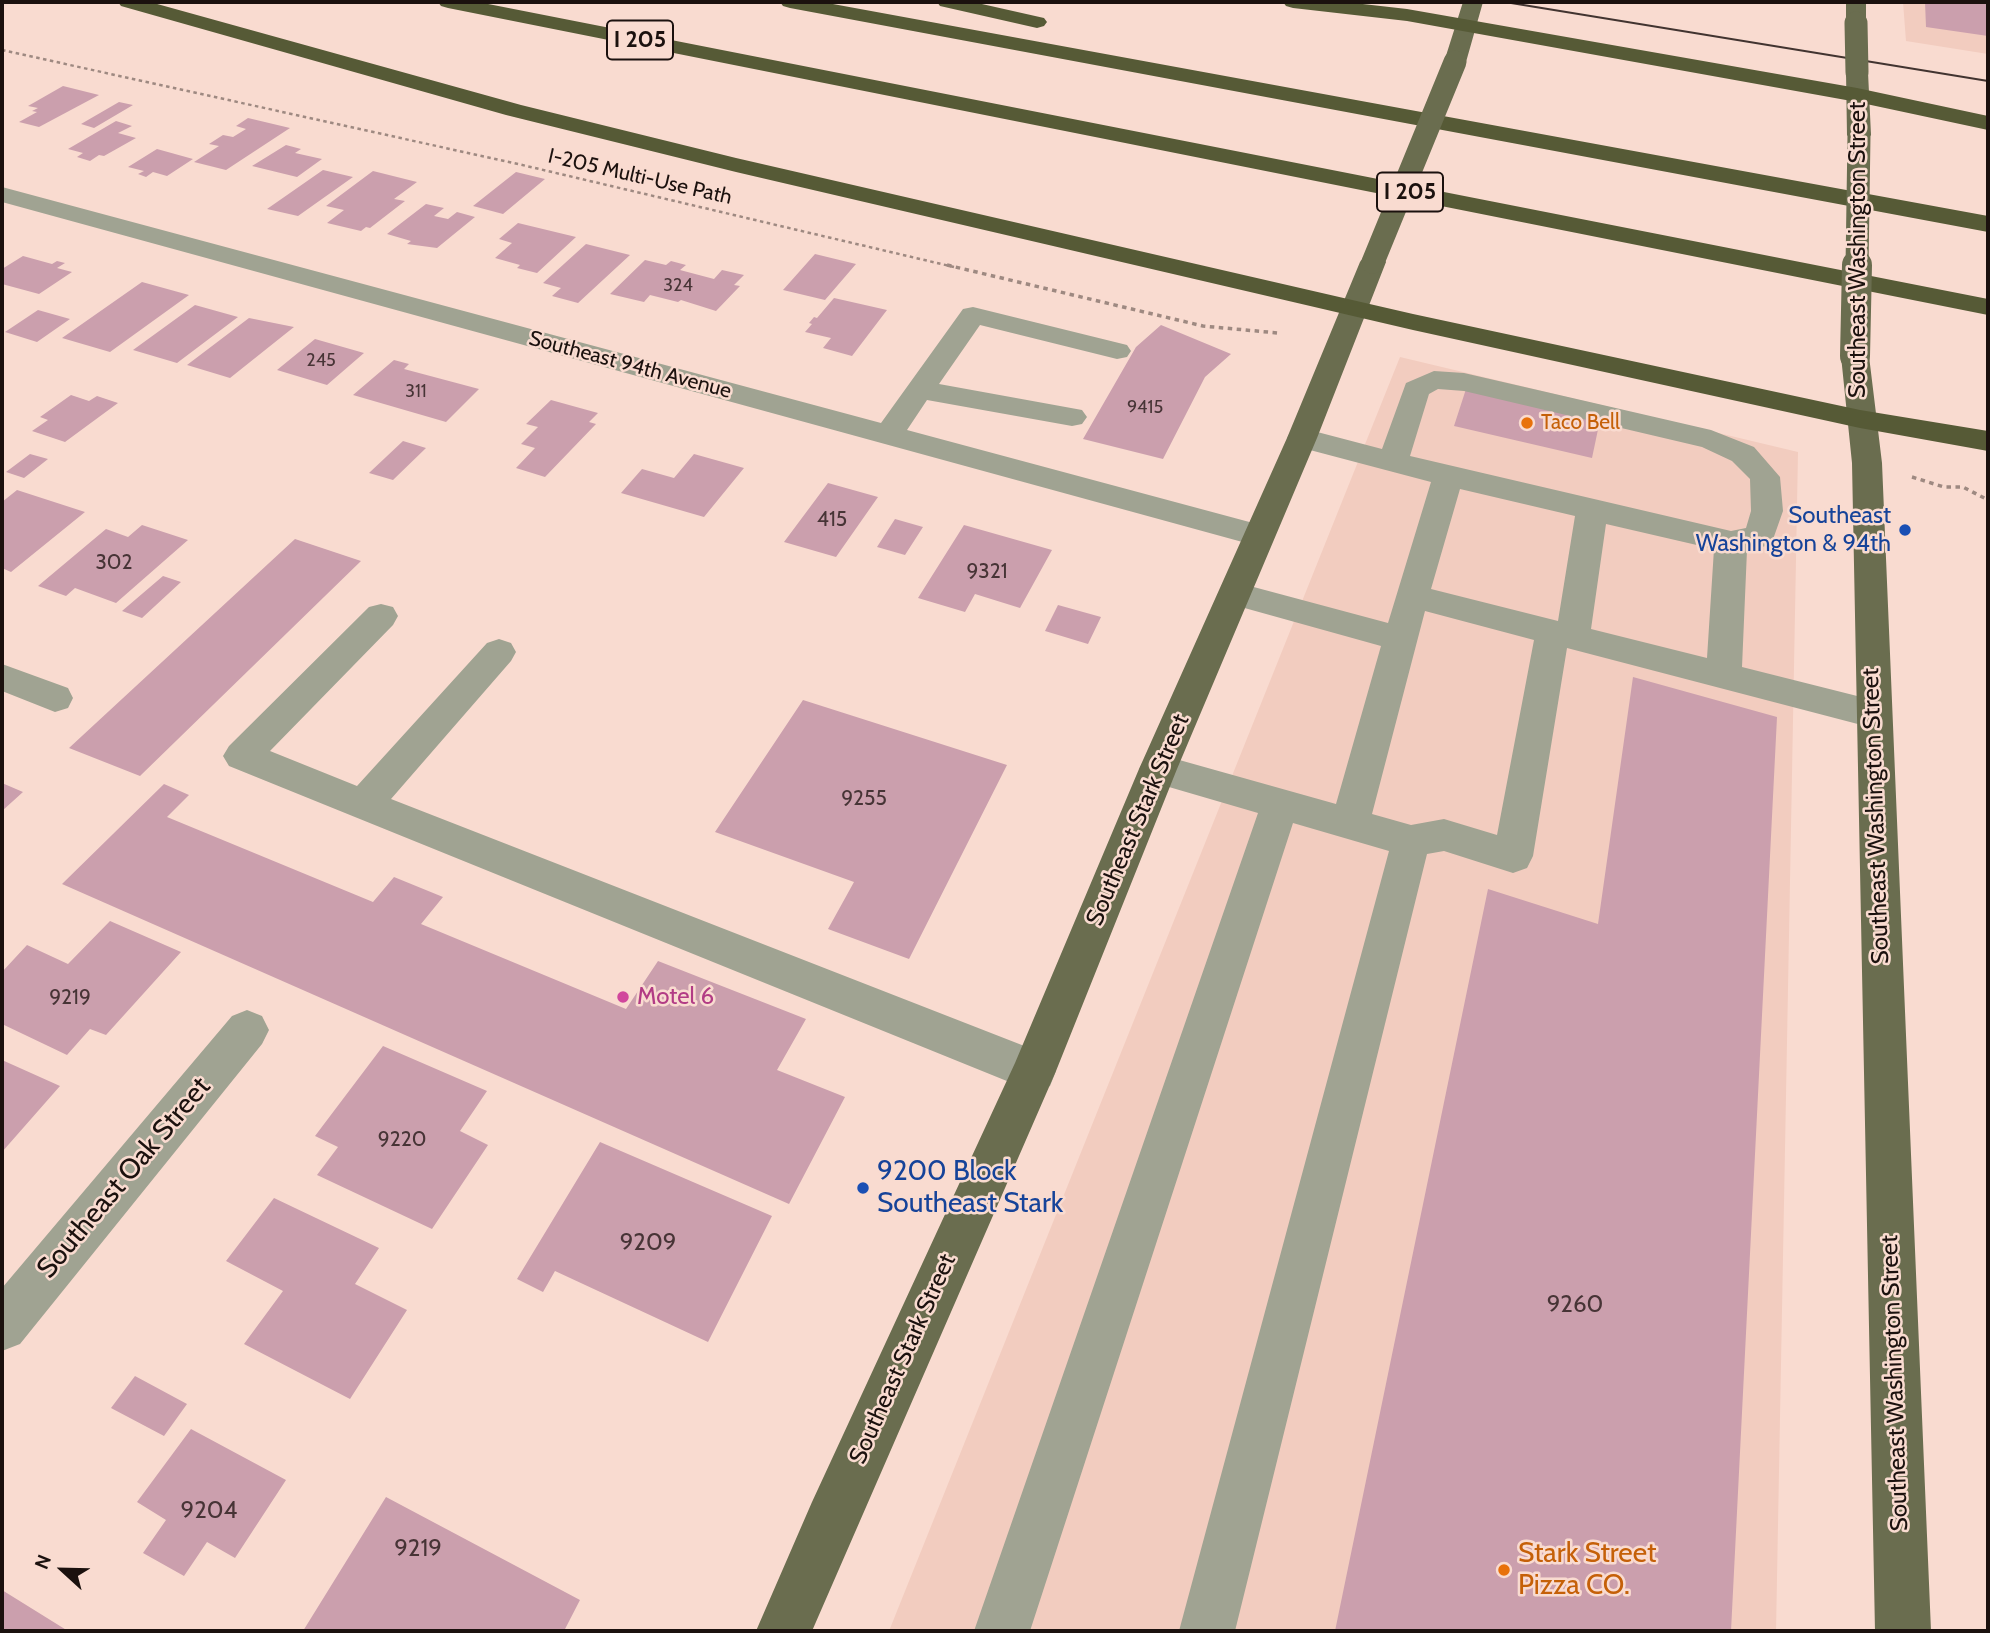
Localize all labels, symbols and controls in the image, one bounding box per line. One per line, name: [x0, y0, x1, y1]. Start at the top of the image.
road number: I 205: [607, 20, 673, 60]
street label: Southeast Washington Street: [1844, 102, 1872, 398]
street label: I-205 Multi-Use Path: [546, 144, 734, 210]
road number: I 205: [1377, 172, 1443, 211]
house number: 324: [663, 275, 693, 297]
street label: Southeast 94th Avenue: [526, 326, 734, 404]
house number: 245: [306, 350, 336, 372]
house number: 311: [405, 381, 427, 403]
house number: 9415: [1127, 397, 1163, 419]
place label: Taco Bell: [1541, 410, 1620, 436]
marker: Taco Bell: [1519, 415, 1535, 431]
place label: Southeast Washington & 94th: [1696, 502, 1891, 558]
house number: 415: [817, 507, 847, 533]
marker: Southeast Washington & 94th: [1897, 522, 1913, 538]
house number: 302: [95, 550, 133, 576]
house number: 9321: [966, 559, 1008, 585]
street label: Southeast Washington Street: [1856, 667, 1896, 965]
street label: Southeast Stark Street: [1080, 710, 1196, 930]
house number: 9255: [841, 786, 887, 812]
place label: Motel 6: [637, 983, 714, 1011]
house number: 9219: [49, 985, 91, 1011]
marker: Motel 6: [615, 989, 631, 1005]
street label: Southeast Oak Street: [30, 1071, 218, 1285]
house number: 9220: [378, 1127, 426, 1153]
place label: 9200 Block Southeast Stark: [877, 1155, 1063, 1221]
marker: 9200 Block Southeast Stark: [855, 1180, 871, 1196]
house number: 9209: [620, 1229, 676, 1257]
street label: Southeast Washington Street: [1875, 1234, 1915, 1532]
street label: Southeast Stark Street: [844, 1250, 962, 1468]
house number: 9260: [1547, 1291, 1603, 1319]
house number: 9204: [181, 1497, 237, 1525]
north arrow: [28, 1535, 98, 1605]
house number: 9219: [394, 1535, 442, 1563]
place label: Stark Street Pizza CO.: [1518, 1537, 1656, 1603]
text: N: [30, 1551, 56, 1572]
marker: Stark Street Pizza CO.: [1496, 1562, 1512, 1578]

